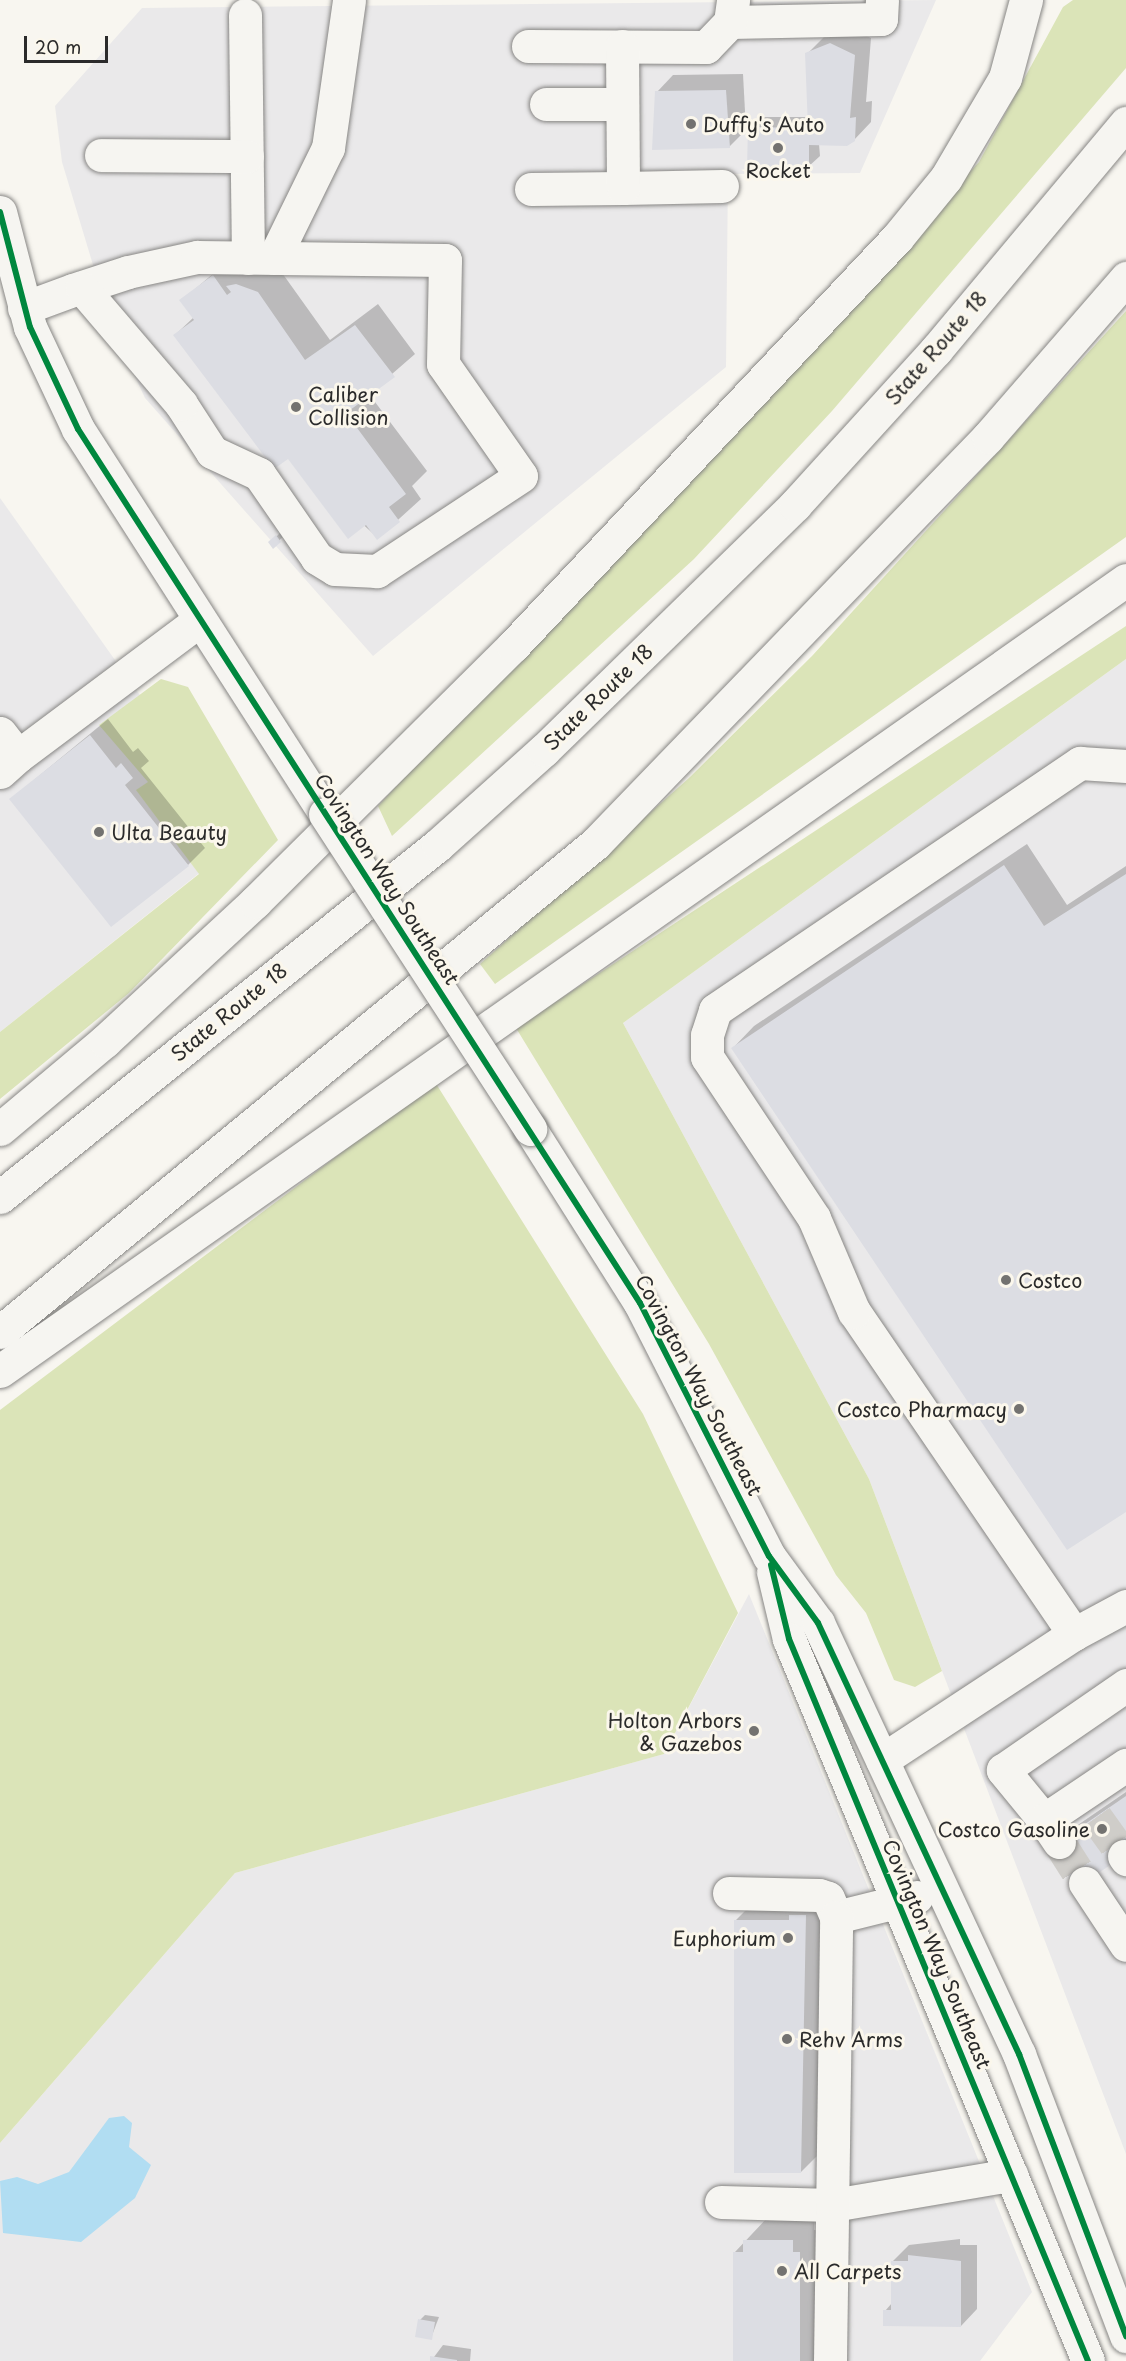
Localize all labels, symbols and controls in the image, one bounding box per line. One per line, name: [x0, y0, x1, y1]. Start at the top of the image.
scale bar: [27, 24, 111, 62]
text: 20 m: [35, 33, 81, 60]
place label: Duffy's Auto: [703, 112, 825, 136]
marker: Duffy's Auto: [684, 117, 698, 131]
marker: Rocket: [771, 141, 785, 155]
place label: Rocket: [745, 158, 811, 182]
street label: State Route 18: [881, 287, 991, 409]
place label: Caliber Collision: [308, 383, 388, 430]
marker: Caliber Collision: [289, 400, 303, 414]
street label: State Route 18: [539, 639, 657, 755]
street label: Covington Way Southeast: [310, 769, 464, 989]
place label: Ulta Beauty: [111, 820, 228, 844]
marker: Ulta Beauty: [92, 825, 106, 839]
street label: State Route 18: [167, 958, 291, 1066]
place label: Costco: [1018, 1268, 1082, 1292]
street label: Covington Way Southeast: [630, 1270, 768, 1500]
marker: Costco: [999, 1273, 1013, 1287]
place label: Costco Pharmacy: [837, 1397, 1007, 1421]
marker: Costco Pharmacy: [1012, 1402, 1026, 1416]
place label: Holton Arbors & Gazebos: [608, 1708, 742, 1755]
marker: Holton Arbors & Gazebos: [747, 1724, 761, 1738]
place label: Costco Gasoline: [937, 1817, 1090, 1841]
marker: Costco Gasoline: [1095, 1822, 1109, 1836]
street label: Covington Way Southeast: [878, 1836, 996, 2072]
place label: Euphorium: [673, 1926, 776, 1950]
marker: Euphorium: [781, 1931, 795, 1945]
place label: Rehv Arms: [799, 2027, 902, 2051]
marker: Rehv Arms: [780, 2032, 794, 2046]
place label: All Carpets: [794, 2259, 903, 2283]
marker: All Carpets: [775, 2264, 789, 2278]

